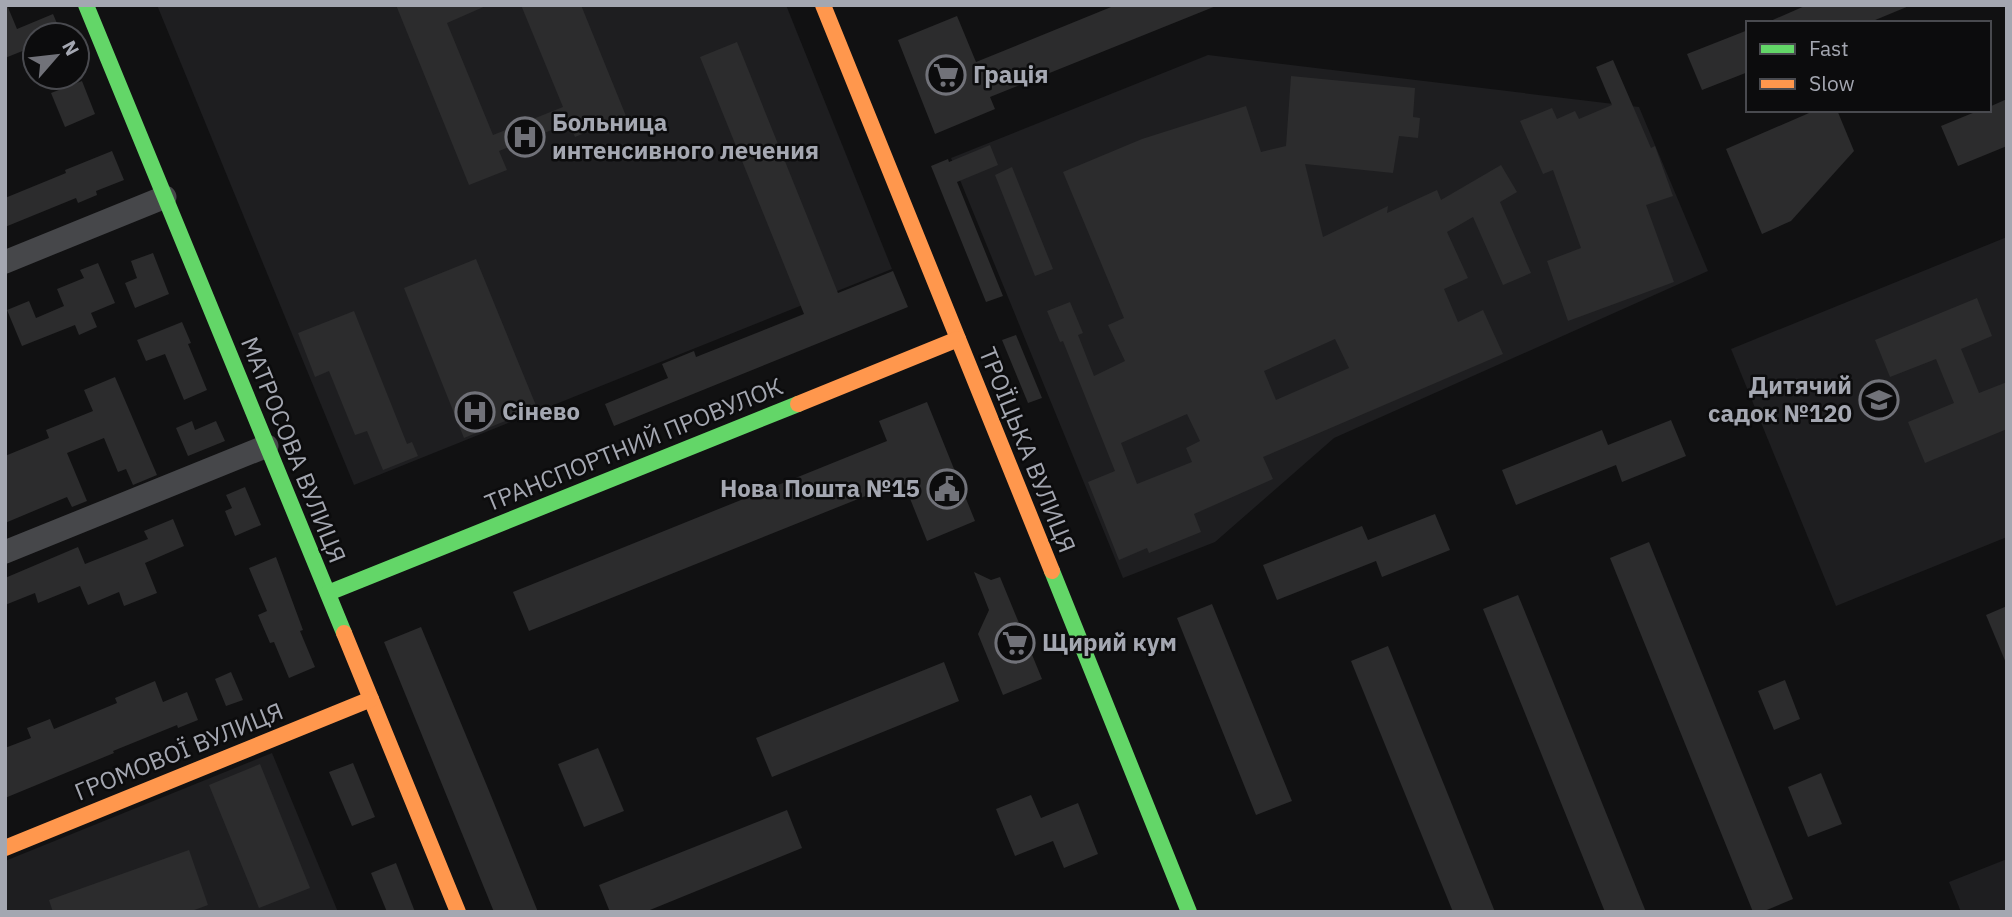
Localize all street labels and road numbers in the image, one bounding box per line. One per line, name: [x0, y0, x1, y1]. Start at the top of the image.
street label: МАТРОСОВА ВУЛИЦЯ: [234, 332, 354, 567]
street label: ТРОЇЦЬКА ВУЛИЦЯ: [972, 342, 1084, 557]
street label: ТРАНСПОРТНИЙ ПРОВУЛОК: [480, 370, 787, 519]
street label: ГРОМОВОЇ ВУЛИЦЯ: [70, 695, 288, 808]

